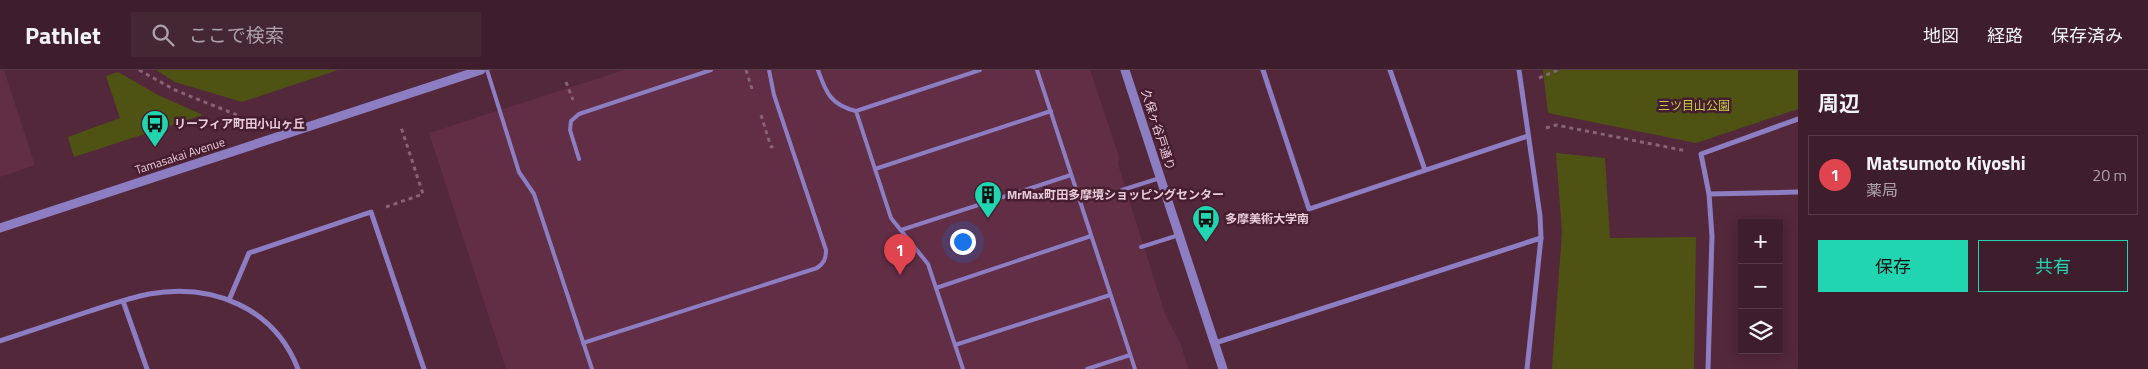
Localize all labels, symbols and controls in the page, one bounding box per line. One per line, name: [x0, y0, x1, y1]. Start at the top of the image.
search box: [131, 12, 481, 57]
text: Pathlet: [25, 17, 101, 53]
text: ここで検索: [189, 20, 284, 49]
icon: search: [149, 21, 177, 49]
text: 地図: [1923, 22, 1959, 49]
text: 経路: [1987, 22, 2023, 49]
text: 保存済み: [2051, 22, 2123, 49]
street label: 久保ヶ谷戸通り: [1136, 87, 1180, 173]
text: 周辺: [1818, 87, 1860, 119]
park label: 三ツ目山公園: [1658, 96, 1730, 115]
bus stop icon: リーフィア町田小山ヶ丘: [140, 109, 170, 148]
place label: リーフィア町田小山ヶ丘: [174, 114, 305, 133]
street label: Tamasakai Avenue: [132, 132, 227, 179]
text: Matsumoto Kiyoshi: [1866, 148, 2026, 177]
text: 1: [1831, 163, 1839, 187]
text: 20 m: [2092, 163, 2127, 187]
text: 薬局: [1866, 178, 1898, 202]
building icon: MrMax町田多摩境ショッピングセンター: [973, 180, 1003, 219]
place label: MrMax町田多摩境ショッピングセンター: [1007, 185, 1224, 204]
bus stop icon: 多摩美術大学南: [1191, 204, 1221, 243]
place label: 多摩美術大学南: [1225, 209, 1309, 228]
map controls: [1738, 219, 1783, 354]
button: +: [1738, 219, 1783, 264]
your location: [950, 229, 976, 255]
pin: 1: [884, 234, 916, 275]
button: 保存: [1818, 240, 1968, 292]
button: 共有: [1978, 240, 2128, 292]
button: −: [1738, 264, 1783, 309]
button: layers: [1738, 309, 1783, 354]

